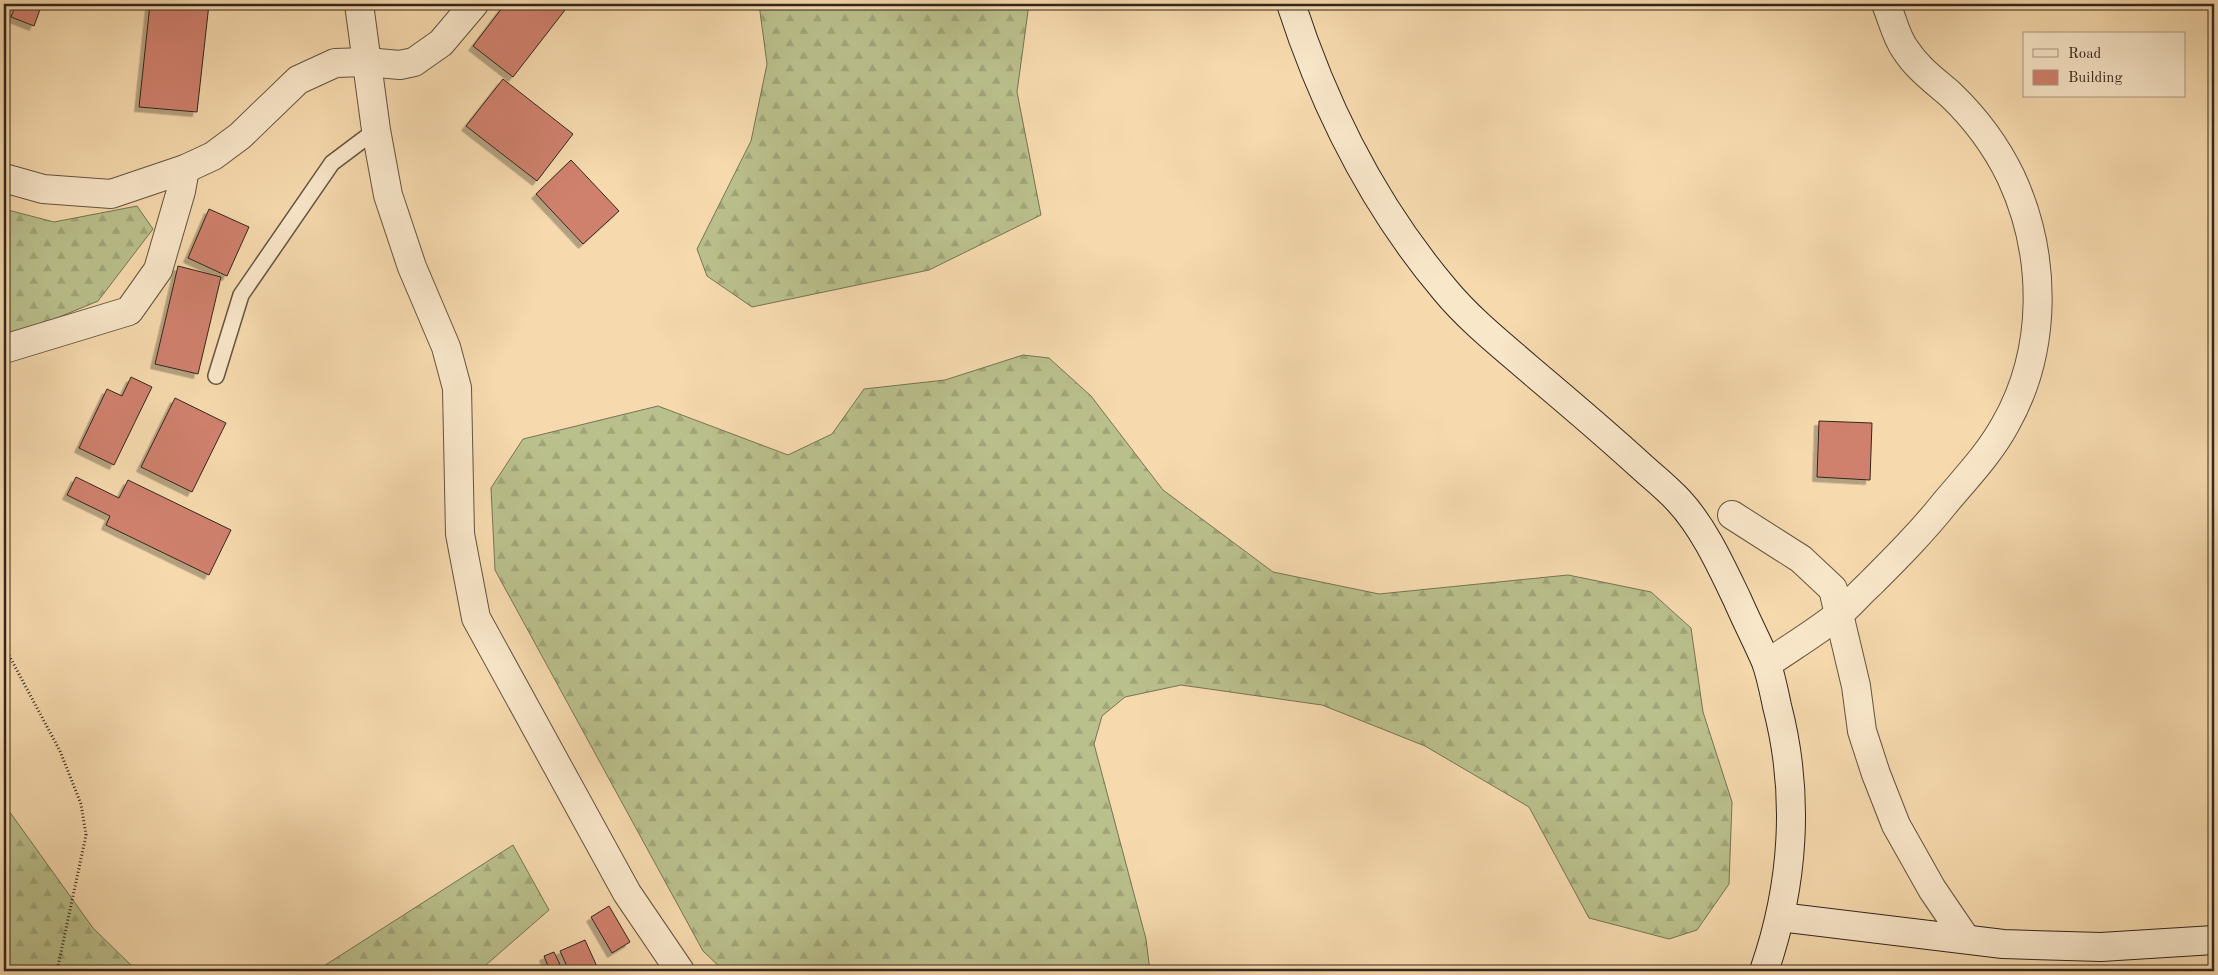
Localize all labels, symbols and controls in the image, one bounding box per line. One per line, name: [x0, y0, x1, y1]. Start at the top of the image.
legend: [2023, 32, 2186, 98]
text: Road: [2068, 47, 2102, 62]
text: Building: [2068, 71, 2123, 86]

